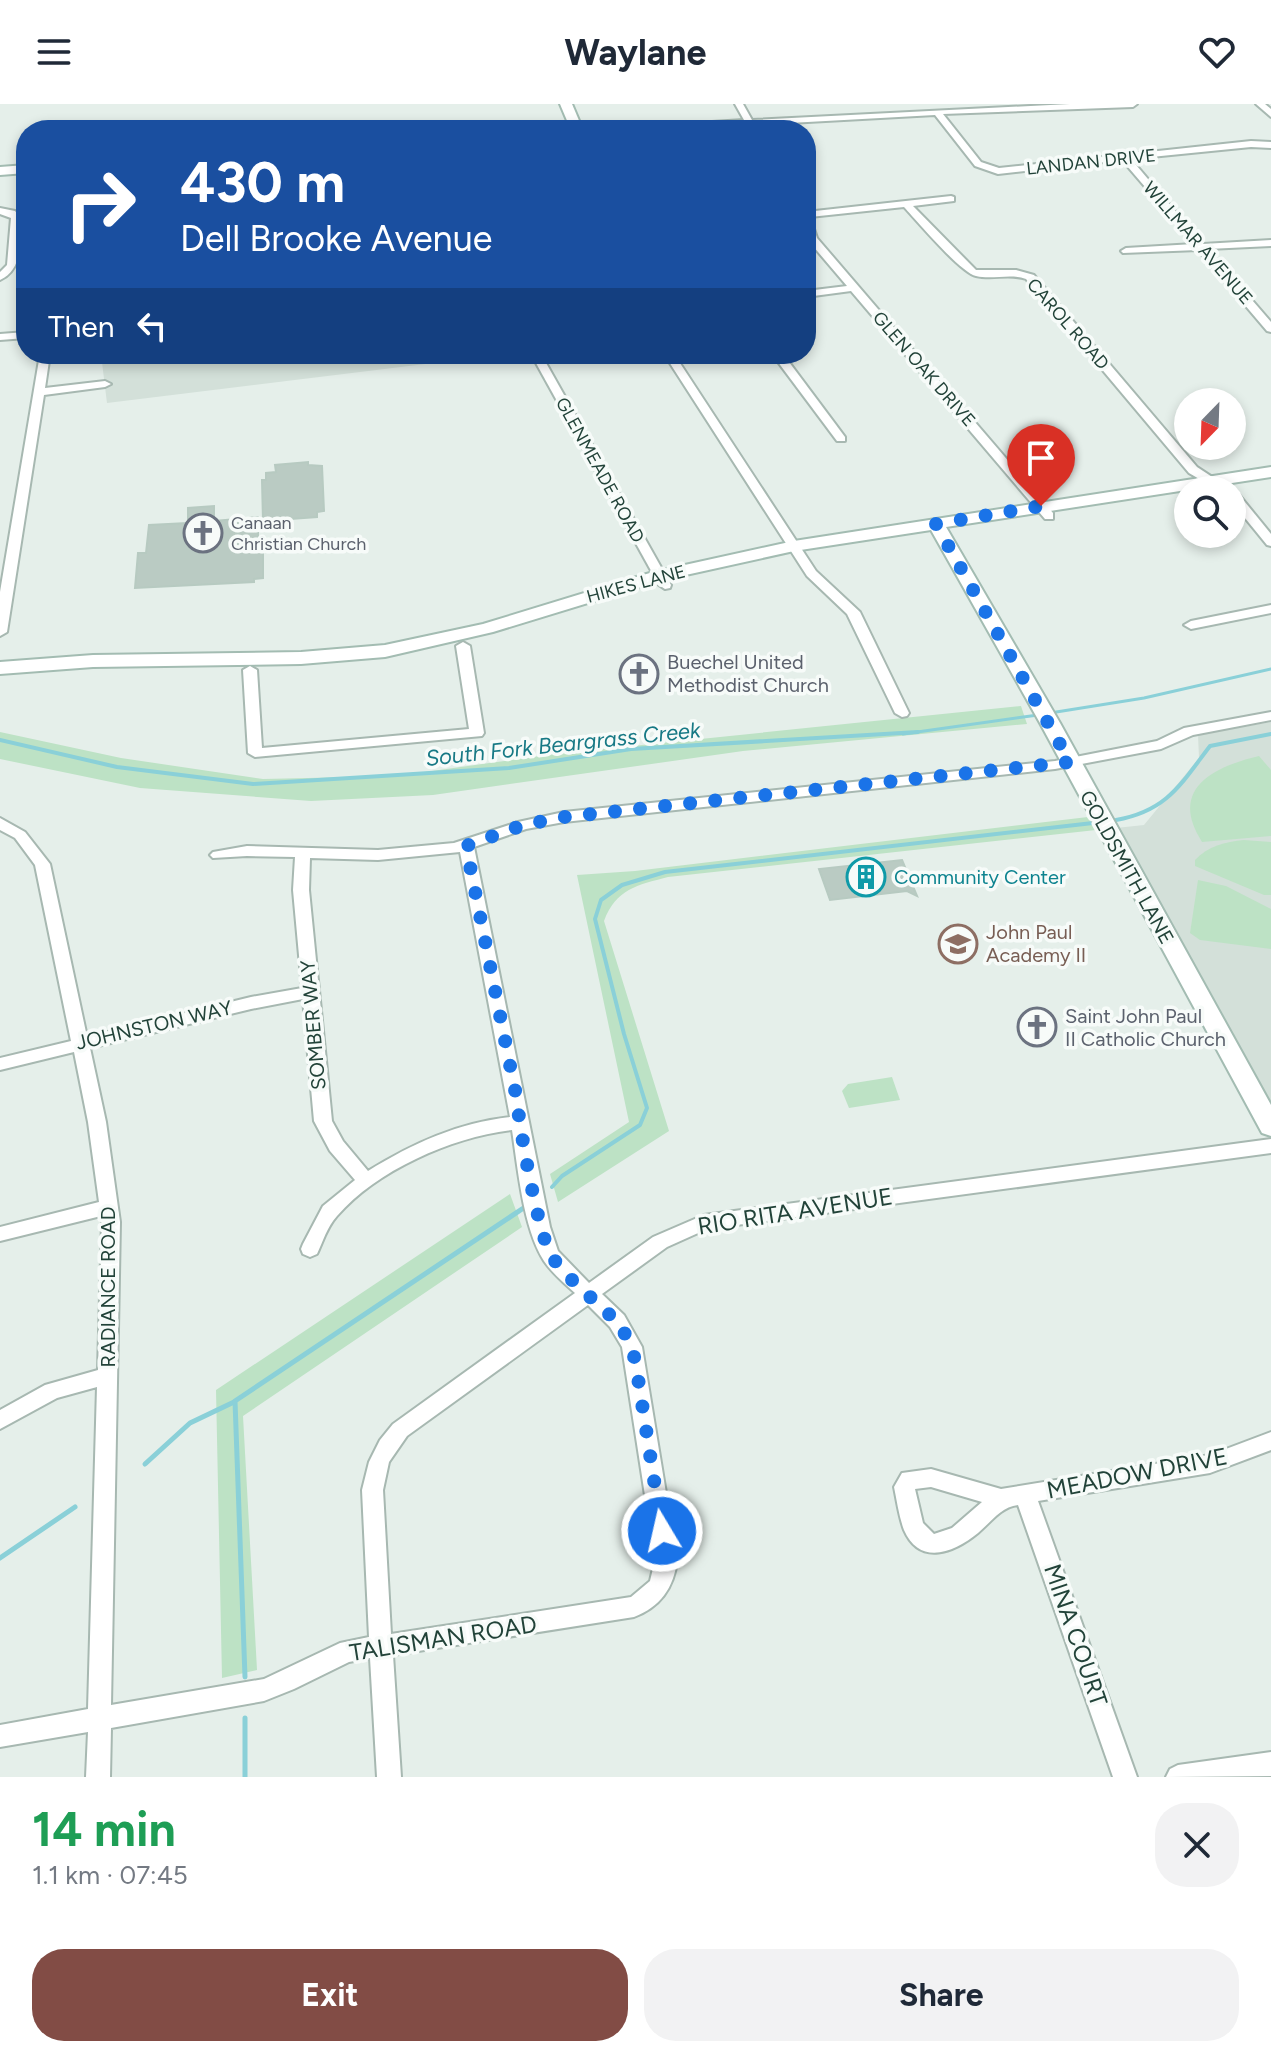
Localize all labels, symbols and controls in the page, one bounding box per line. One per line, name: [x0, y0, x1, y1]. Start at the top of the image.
icon: menu: [32, 30, 76, 74]
icon: heart: [1195, 30, 1239, 74]
text: Waylane: [565, 31, 706, 74]
street label: LANDAN DRIVE: [1025, 144, 1157, 180]
text: 430 m: [180, 149, 345, 216]
icon: right: [48, 152, 152, 256]
street label: WILLMAR AVENUE: [1139, 177, 1257, 309]
text: Dell Brooke Avenue: [180, 217, 492, 260]
street label: CAROL ROAD: [1022, 274, 1114, 374]
icon: left: [130, 304, 174, 348]
street label: GLEN OAK DRIVE: [868, 307, 980, 431]
text: Then: [48, 308, 114, 345]
north arrow: [1174, 388, 1246, 460]
map controls: [1174, 388, 1246, 548]
street label: GLENMEADE ROAD: [551, 393, 649, 547]
pin: [1007, 424, 1075, 506]
icon: arrive: [1019, 436, 1063, 480]
button: search: [1174, 476, 1246, 548]
church icon: Canaan Christian Church: [182, 512, 224, 554]
place label: Canaan Christian Church: [231, 512, 366, 555]
street label: HIKES LANE: [584, 560, 688, 608]
place label: Buechel United Methodist Church: [667, 650, 829, 697]
church icon: Buechel United Methodist Church: [618, 653, 660, 695]
water label: South Fork Beargrass Creek: [424, 716, 703, 772]
street label: GOLDSMITH LANE: [1075, 786, 1179, 948]
building icon: Community Center: [845, 856, 887, 898]
place label: Community Center: [894, 865, 1066, 889]
place label: John Paul Academy II: [986, 920, 1086, 967]
school or university icon: John Paul Academy II: [937, 923, 979, 965]
street label: SOMBER WAY: [295, 959, 331, 1091]
street label: JOHNSTON WAY: [74, 995, 234, 1055]
place label: Saint John Paul II Catholic Church: [1065, 1004, 1226, 1051]
church icon: Saint John Paul II Catholic Church: [1016, 1006, 1058, 1048]
street label: RIO RITA AVENUE: [695, 1181, 895, 1241]
street label: RADIANCE ROAD: [96, 1207, 120, 1367]
street label: MEADOW DRIVE: [1044, 1441, 1230, 1505]
position arrow: [620, 1489, 704, 1573]
street label: MINA COURT: [1038, 1560, 1114, 1710]
street label: TALISMAN ROAD: [347, 1609, 539, 1667]
text: 14 min: [32, 1800, 176, 1858]
button: close: [1155, 1803, 1239, 1887]
text: 1.1 km · 07:45: [32, 1859, 188, 1891]
button: Exit: [32, 1949, 628, 2041]
button: Share: [644, 1949, 1239, 2041]

